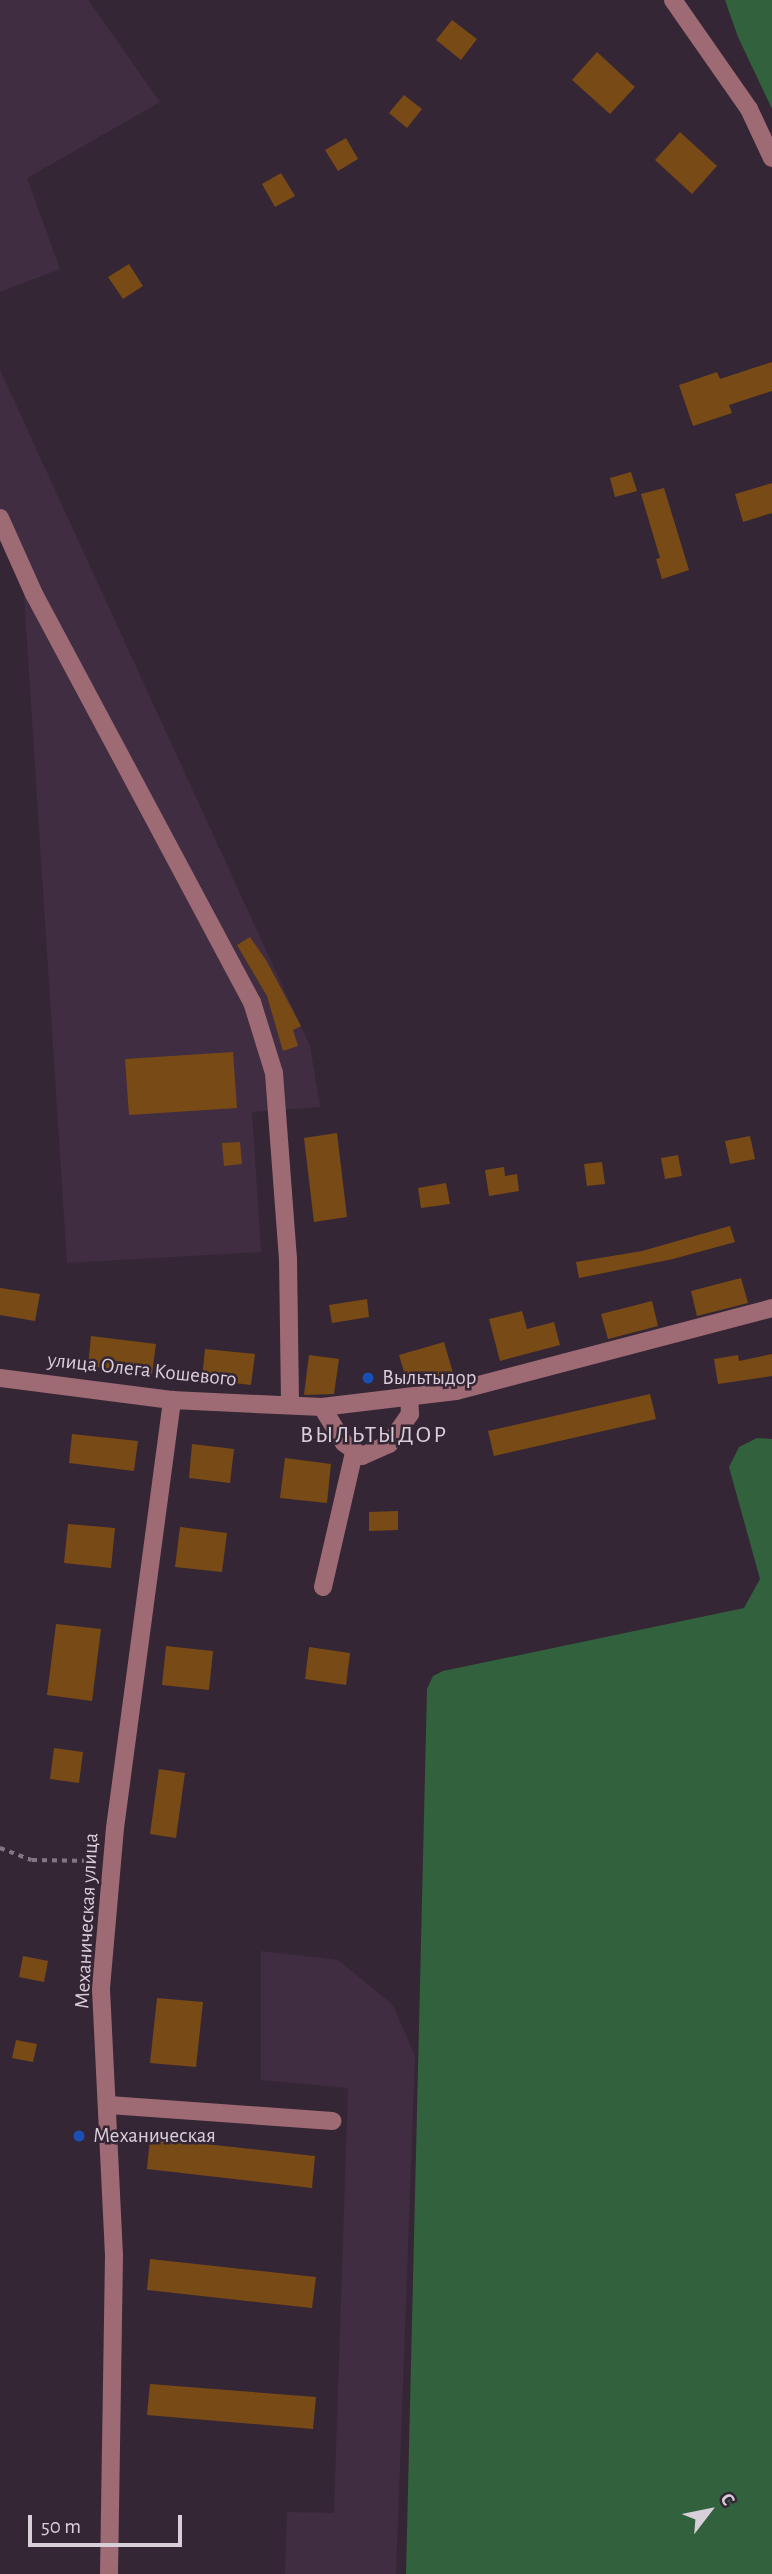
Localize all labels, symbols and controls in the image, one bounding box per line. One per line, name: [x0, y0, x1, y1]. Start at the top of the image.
street label: улица Олега Кошевого: [46, 1348, 238, 1392]
place label: Выльтыдор: [382, 1365, 476, 1391]
marker: Выльтыдор: [360, 1370, 376, 1386]
district label: ВЫЛЬТЫДОР: [301, 1422, 447, 1450]
street label: Механическая улица: [70, 1832, 104, 2010]
place label: Механическая: [93, 2123, 216, 2149]
marker: Механическая: [71, 2128, 87, 2144]
north arrow: [674, 2476, 744, 2546]
text: С: [716, 2490, 738, 2509]
scale bar: [32, 2500, 186, 2544]
text: 50 m: [41, 2516, 81, 2537]

